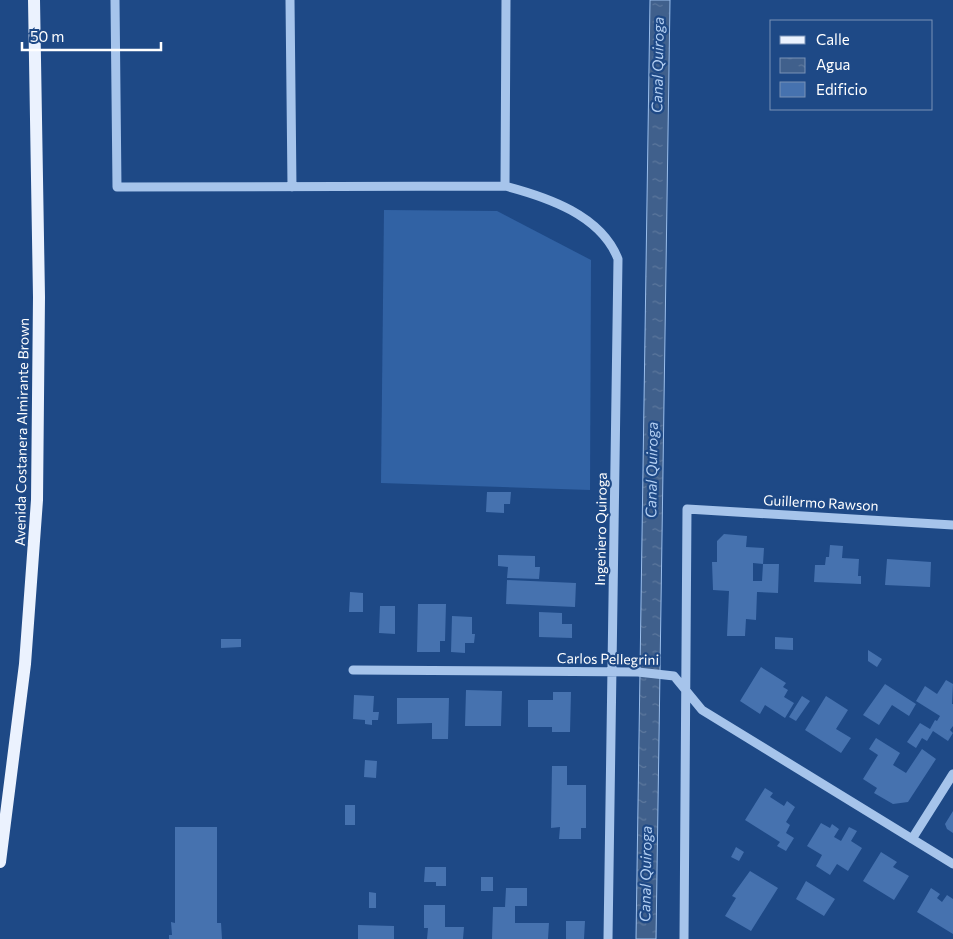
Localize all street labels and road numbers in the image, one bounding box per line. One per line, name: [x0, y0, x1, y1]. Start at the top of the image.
street label: Avenida Costanera Almirante Brown: [11, 318, 32, 546]
street label: Ingeniero Quiroga: [591, 472, 610, 586]
street label: Guillermo Rawson: [763, 491, 879, 514]
street label: Carlos Pellegrini: [557, 649, 659, 668]

